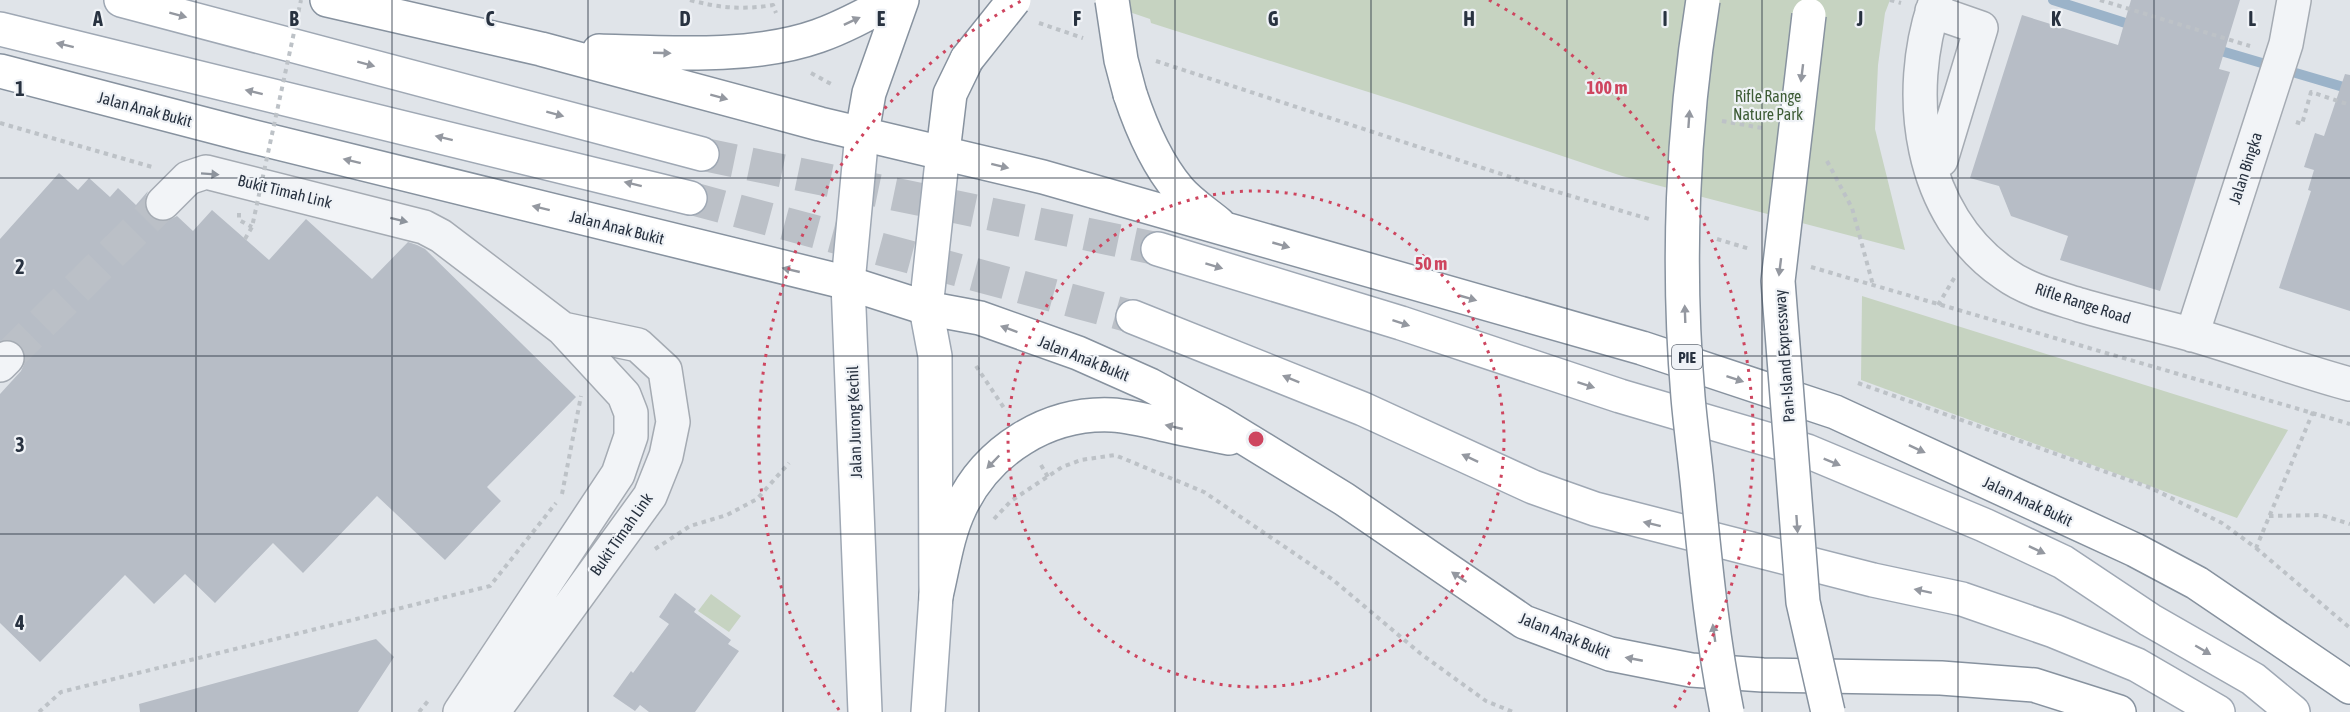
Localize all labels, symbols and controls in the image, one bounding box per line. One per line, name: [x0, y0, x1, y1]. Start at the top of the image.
text: A: [92, 7, 103, 30]
text: B: [289, 7, 299, 30]
text: C: [486, 7, 495, 30]
text: D: [679, 7, 691, 30]
text: E: [877, 7, 886, 30]
text: F: [1073, 7, 1081, 30]
text: G: [1268, 7, 1279, 30]
text: H: [1463, 7, 1475, 30]
text: I: [1662, 7, 1668, 30]
text: J: [1856, 7, 1863, 30]
text: K: [2051, 7, 2061, 30]
text: L: [2248, 7, 2256, 30]
one-way arrow: [168, 10, 187, 20]
one-way arrow: [844, 16, 861, 26]
one-way arrow: [56, 40, 74, 50]
one-way arrow: [653, 49, 672, 58]
one-way arrow: [357, 60, 375, 69]
one-way arrow: [1798, 64, 1807, 83]
text: 1: [15, 77, 25, 100]
text: 100 m: [1587, 77, 1627, 98]
one-way arrow: [245, 86, 264, 96]
park label: Rifle Range Nature Park: [1733, 87, 1803, 123]
street label: Jalan Anak Bukit: [96, 88, 194, 130]
one-way arrow: [710, 93, 728, 102]
one-way arrow: [545, 110, 564, 120]
one-way arrow: [1684, 110, 1693, 129]
street label: Jalan Bingka: [2225, 130, 2266, 207]
one-way arrow: [435, 132, 453, 142]
one-way arrow: [342, 156, 361, 166]
one-way arrow: [990, 162, 1009, 172]
one-way arrow: [201, 169, 220, 179]
street label: Bukit Timah Link: [236, 171, 334, 211]
one-way arrow: [624, 179, 643, 189]
one-way arrow: [532, 203, 550, 213]
street label: Jalan Anak Bukit: [568, 207, 666, 248]
one-way arrow: [390, 216, 408, 226]
one-way arrow: [1272, 241, 1290, 250]
text: 50 m: [1415, 253, 1447, 274]
text: 2: [15, 255, 25, 278]
one-way arrow: [1775, 257, 1785, 276]
one-way arrow: [1205, 262, 1223, 271]
one-way arrow: [782, 265, 801, 274]
street label: Rifle Range Road: [2033, 279, 2133, 328]
street label: Pan-Island Expressway: [1770, 288, 1799, 423]
one-way arrow: [1459, 294, 1477, 304]
one-way arrow: [1680, 305, 1689, 324]
one-way arrow: [1392, 319, 1410, 328]
one-way arrow: [1000, 324, 1018, 334]
street label: Jalan Anak Bukit: [1036, 332, 1133, 385]
road number: PIE: [1672, 345, 1702, 369]
street label: Jalan Jurong Kechil: [843, 365, 866, 478]
one-way arrow: [1282, 374, 1300, 383]
one-way arrow: [1726, 374, 1744, 384]
one-way arrow: [1577, 380, 1595, 390]
one-way arrow: [1164, 422, 1183, 431]
centre of rings: [1246, 429, 1266, 449]
text: 3: [15, 433, 25, 456]
one-way arrow: [1908, 445, 1925, 454]
one-way arrow: [1461, 453, 1478, 462]
one-way arrow: [986, 454, 1000, 469]
one-way arrow: [1823, 457, 1841, 467]
street label: Jalan Anak Bukit: [1980, 472, 2076, 530]
street label: Bukit Timah Link: [586, 489, 656, 579]
one-way arrow: [1792, 515, 1802, 534]
one-way arrow: [1643, 519, 1661, 528]
one-way arrow: [2028, 545, 2045, 554]
one-way arrow: [1451, 572, 1467, 583]
one-way arrow: [1914, 586, 1933, 595]
street label: Jalan Anak Bukit: [1517, 609, 1614, 662]
text: 4: [14, 611, 25, 634]
one-way arrow: [1710, 624, 1719, 643]
one-way arrow: [2195, 645, 2212, 655]
one-way arrow: [1624, 654, 1643, 663]

